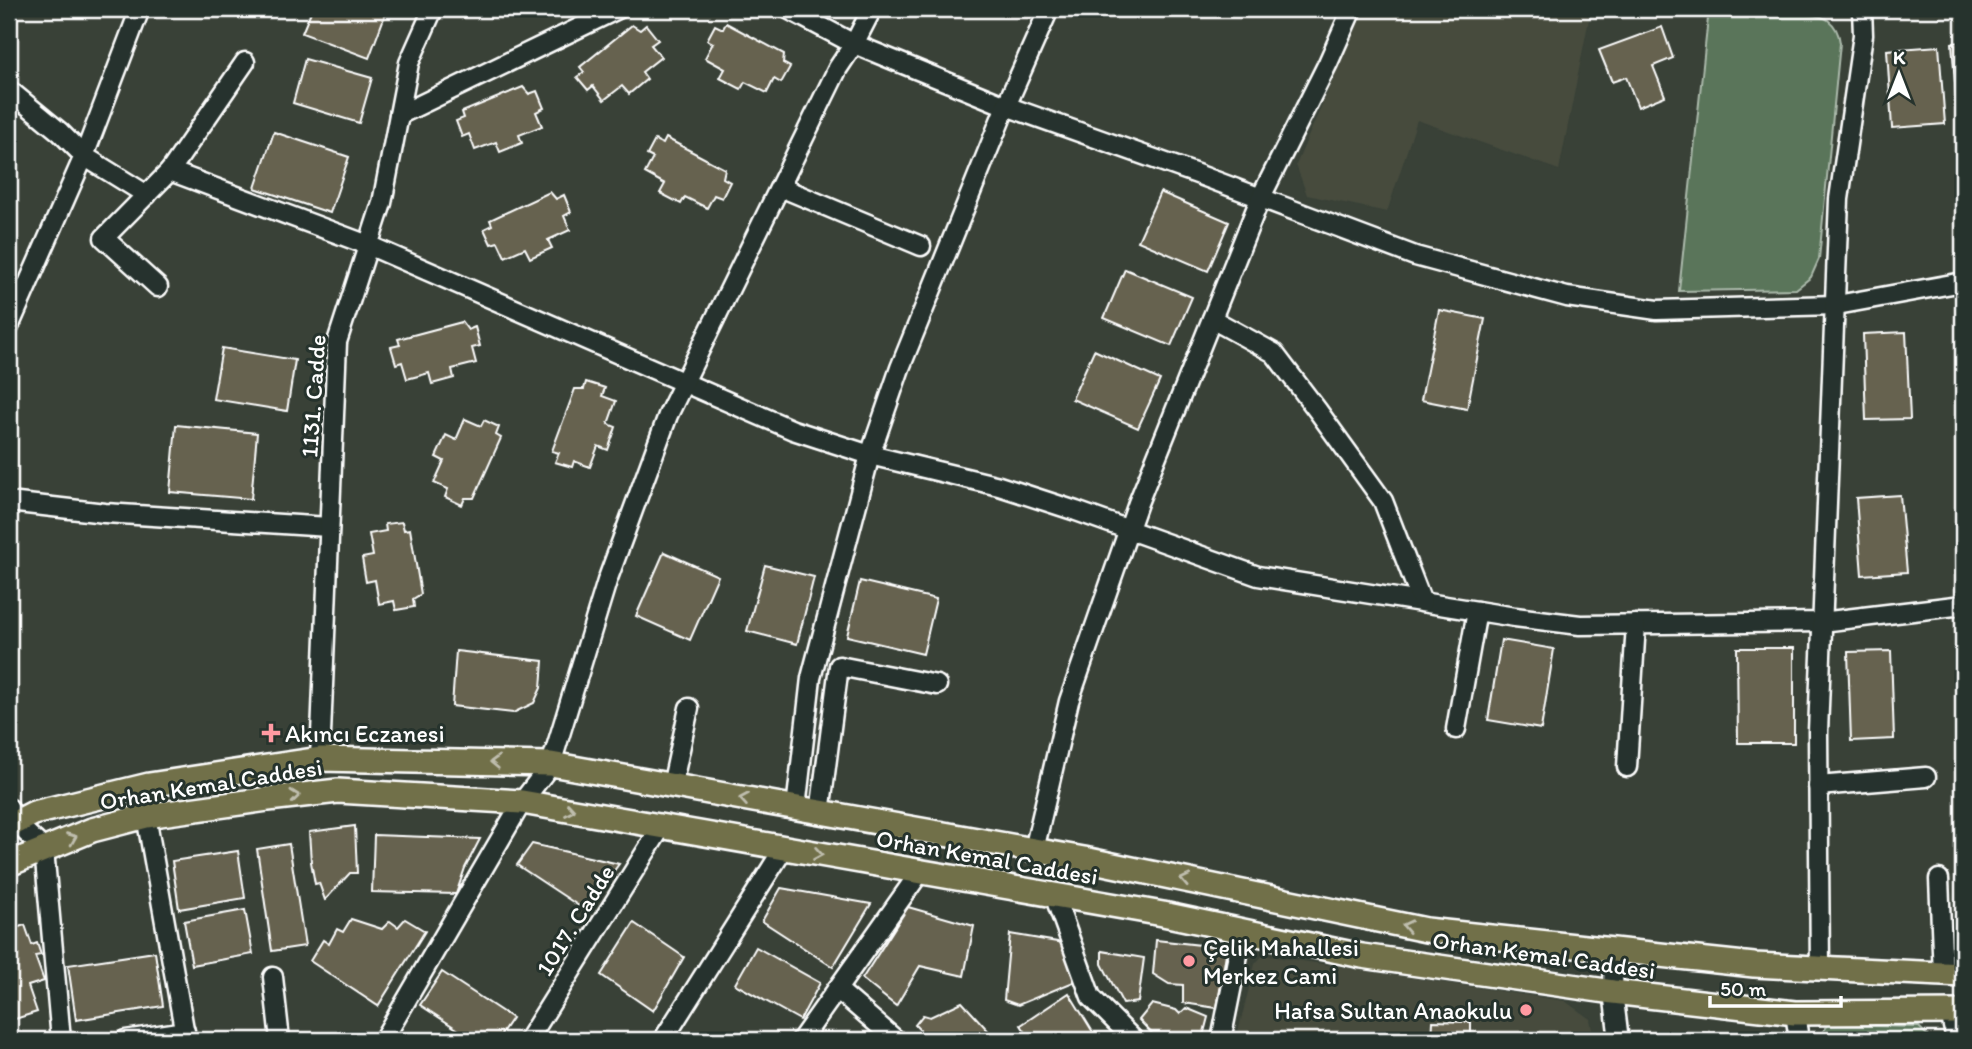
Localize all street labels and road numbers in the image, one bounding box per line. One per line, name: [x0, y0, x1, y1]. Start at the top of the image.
street label: 1131. Cadde: [294, 334, 332, 458]
street label: Orhan Kemal Caddesi: [98, 752, 324, 816]
street label: Orhan Kemal Caddesi: [874, 823, 1100, 891]
street label: 1017. Cadde: [529, 859, 621, 981]
street label: Orhan Kemal Caddesi: [1431, 925, 1657, 985]

